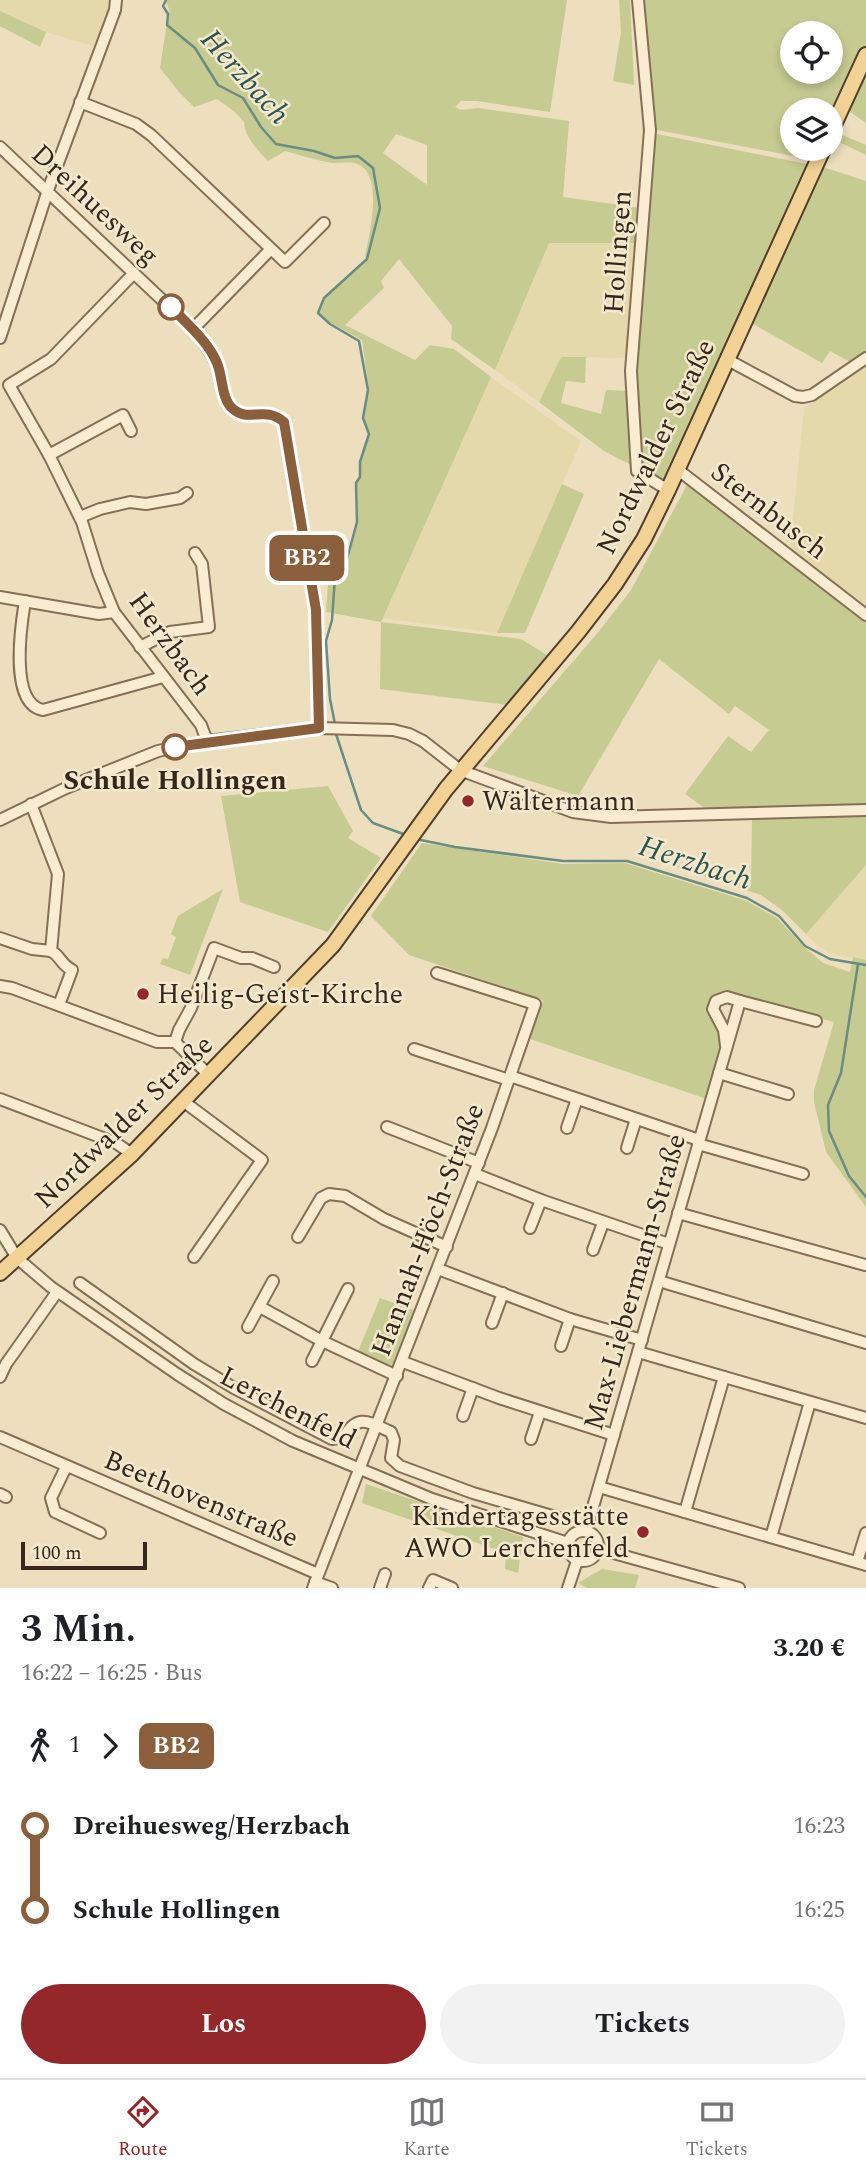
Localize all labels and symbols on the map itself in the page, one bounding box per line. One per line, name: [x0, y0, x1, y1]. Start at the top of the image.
water label: Herzbach: [189, 19, 301, 135]
street label: Dreihuesweg: [21, 134, 169, 276]
street label: Hollingen: [592, 189, 644, 315]
unlabelled marker: [158, 294, 184, 320]
street label: Nordwalder Straße: [585, 332, 727, 562]
street label: Sternbusch: [701, 451, 837, 571]
line badge: BB2: [267, 535, 347, 581]
street label: Herzbach: [117, 583, 223, 705]
marker: Schule Hollingen: [162, 734, 188, 760]
place label: Schule Hollingen: [63, 759, 287, 802]
place label: Wältermann: [482, 780, 636, 823]
marker: Wältermann: [460, 793, 476, 809]
water label: Herzbach: [633, 823, 757, 903]
place label: Heilig-Geist-Kirche: [157, 973, 403, 1016]
marker: Heilig-Geist-Kirche: [135, 986, 151, 1002]
street label: Nordwalder Straße: [24, 1025, 224, 1219]
street label: Hannah-Höch-Straße: [360, 1097, 496, 1363]
street label: Max-Liebermann-Straße: [572, 1129, 698, 1435]
street label: Lerchenfeld: [212, 1355, 364, 1461]
street label: Beethovenstraße: [97, 1439, 305, 1559]
place label: Kindertagesstätte AWO Lerchenfeld: [404, 1495, 629, 1570]
marker: Kindertagesstätte AWO Lerchenfeld: [635, 1524, 651, 1540]
scale bar: [21, 1539, 147, 1571]

